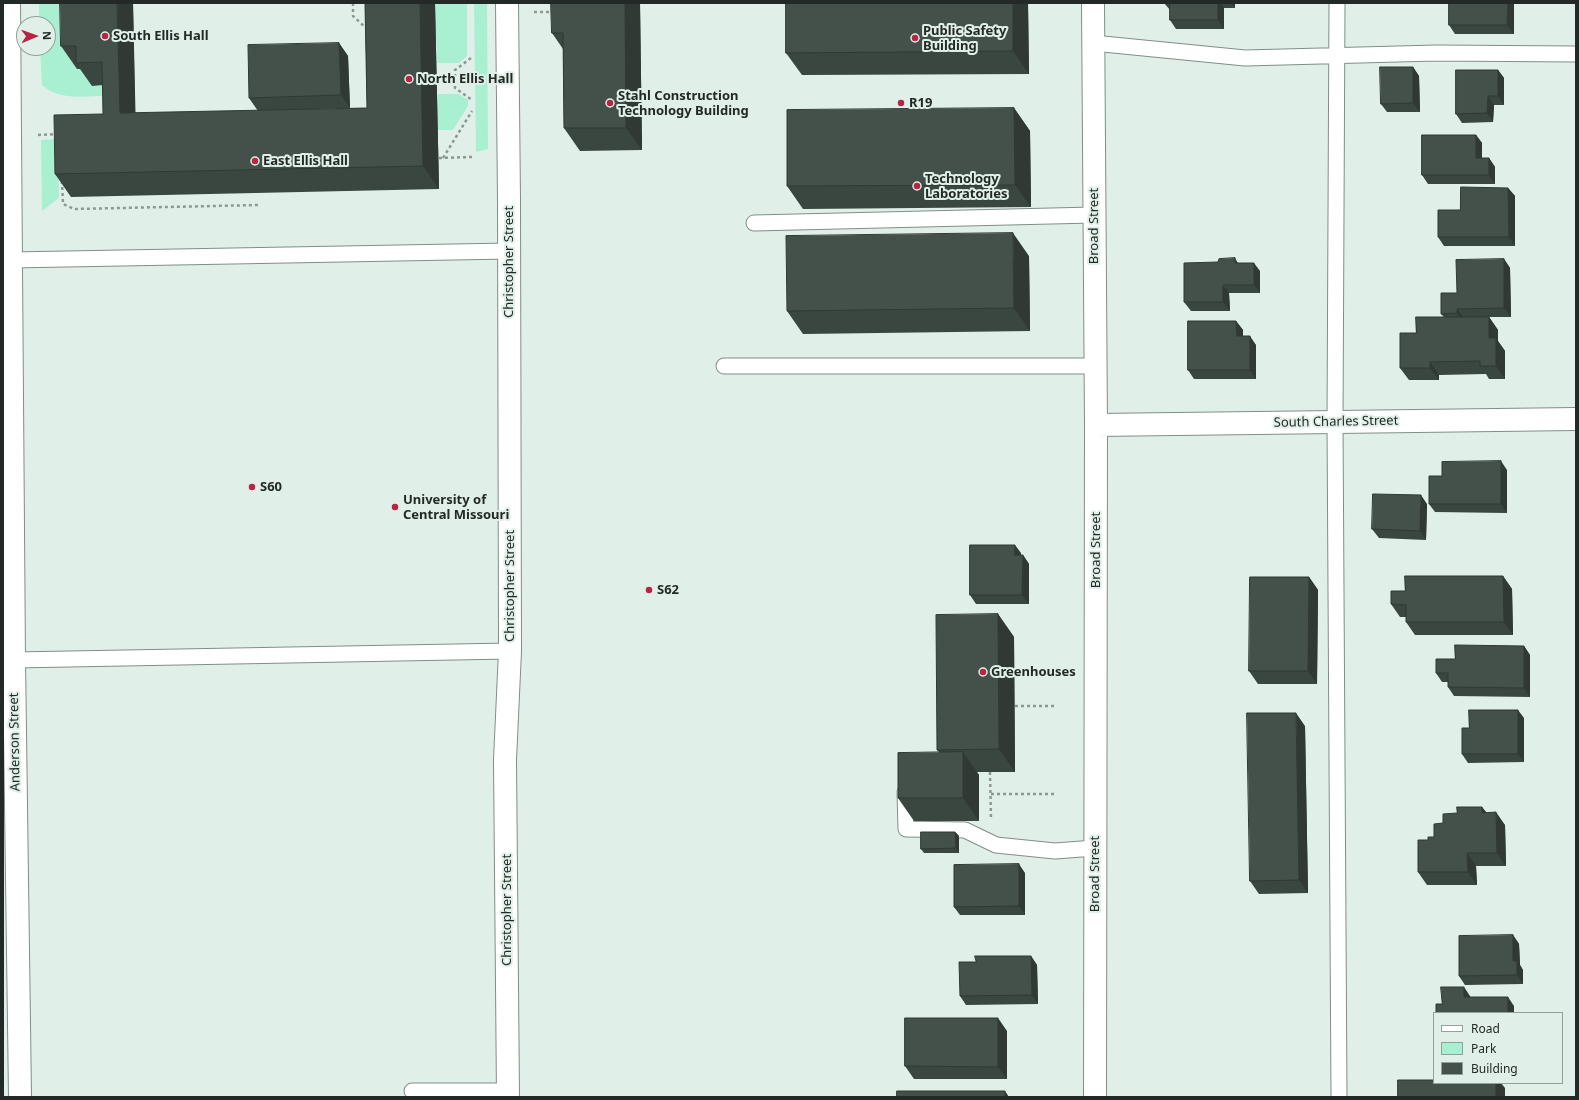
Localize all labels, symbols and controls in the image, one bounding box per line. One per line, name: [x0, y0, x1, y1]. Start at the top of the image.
north arrow: [16, 16, 56, 56]
place label: Public Safety Building: [923, 23, 1006, 54]
place label: South Ellis Hall: [113, 28, 209, 44]
text: N: [40, 31, 55, 40]
marker: South Ellis Hall: [100, 31, 110, 41]
marker: Public Safety Building: [910, 33, 920, 43]
place label: North Ellis Hall: [417, 71, 513, 87]
marker: North Ellis Hall: [404, 74, 414, 84]
place label: Stahl Construction Technology Building: [618, 88, 749, 119]
place label: R19: [909, 95, 932, 111]
marker: Stahl Construction Technology Building: [605, 98, 615, 108]
marker: R19: [896, 98, 906, 108]
place label: East Ellis Hall: [263, 153, 348, 169]
marker: East Ellis Hall: [250, 156, 260, 166]
place label: Technology Laboratories: [925, 171, 1007, 202]
marker: Technology Laboratories: [912, 181, 922, 191]
street label: Broad Street: [1086, 188, 1102, 264]
street label: Christopher Street: [501, 206, 517, 318]
street label: South Charles Street: [1274, 413, 1398, 431]
place label: S60: [260, 479, 282, 495]
marker: S60: [247, 482, 257, 492]
place label: University of Central Missouri: [403, 492, 509, 523]
marker: University of Central Missouri: [390, 502, 400, 512]
street label: Broad Street: [1088, 512, 1104, 588]
street label: Christopher Street: [502, 530, 518, 642]
place label: S62: [657, 582, 679, 598]
marker: S62: [644, 585, 654, 595]
place label: Greenhouses: [991, 664, 1076, 680]
marker: Greenhouses: [978, 667, 988, 677]
street label: Anderson Street: [6, 692, 24, 792]
street label: Broad Street: [1087, 836, 1103, 912]
street label: Christopher Street: [499, 854, 515, 966]
legend: [1433, 1012, 1563, 1084]
text: Road: [1471, 1020, 1500, 1037]
text: Park: [1471, 1040, 1496, 1057]
text: Building: [1471, 1060, 1518, 1077]

